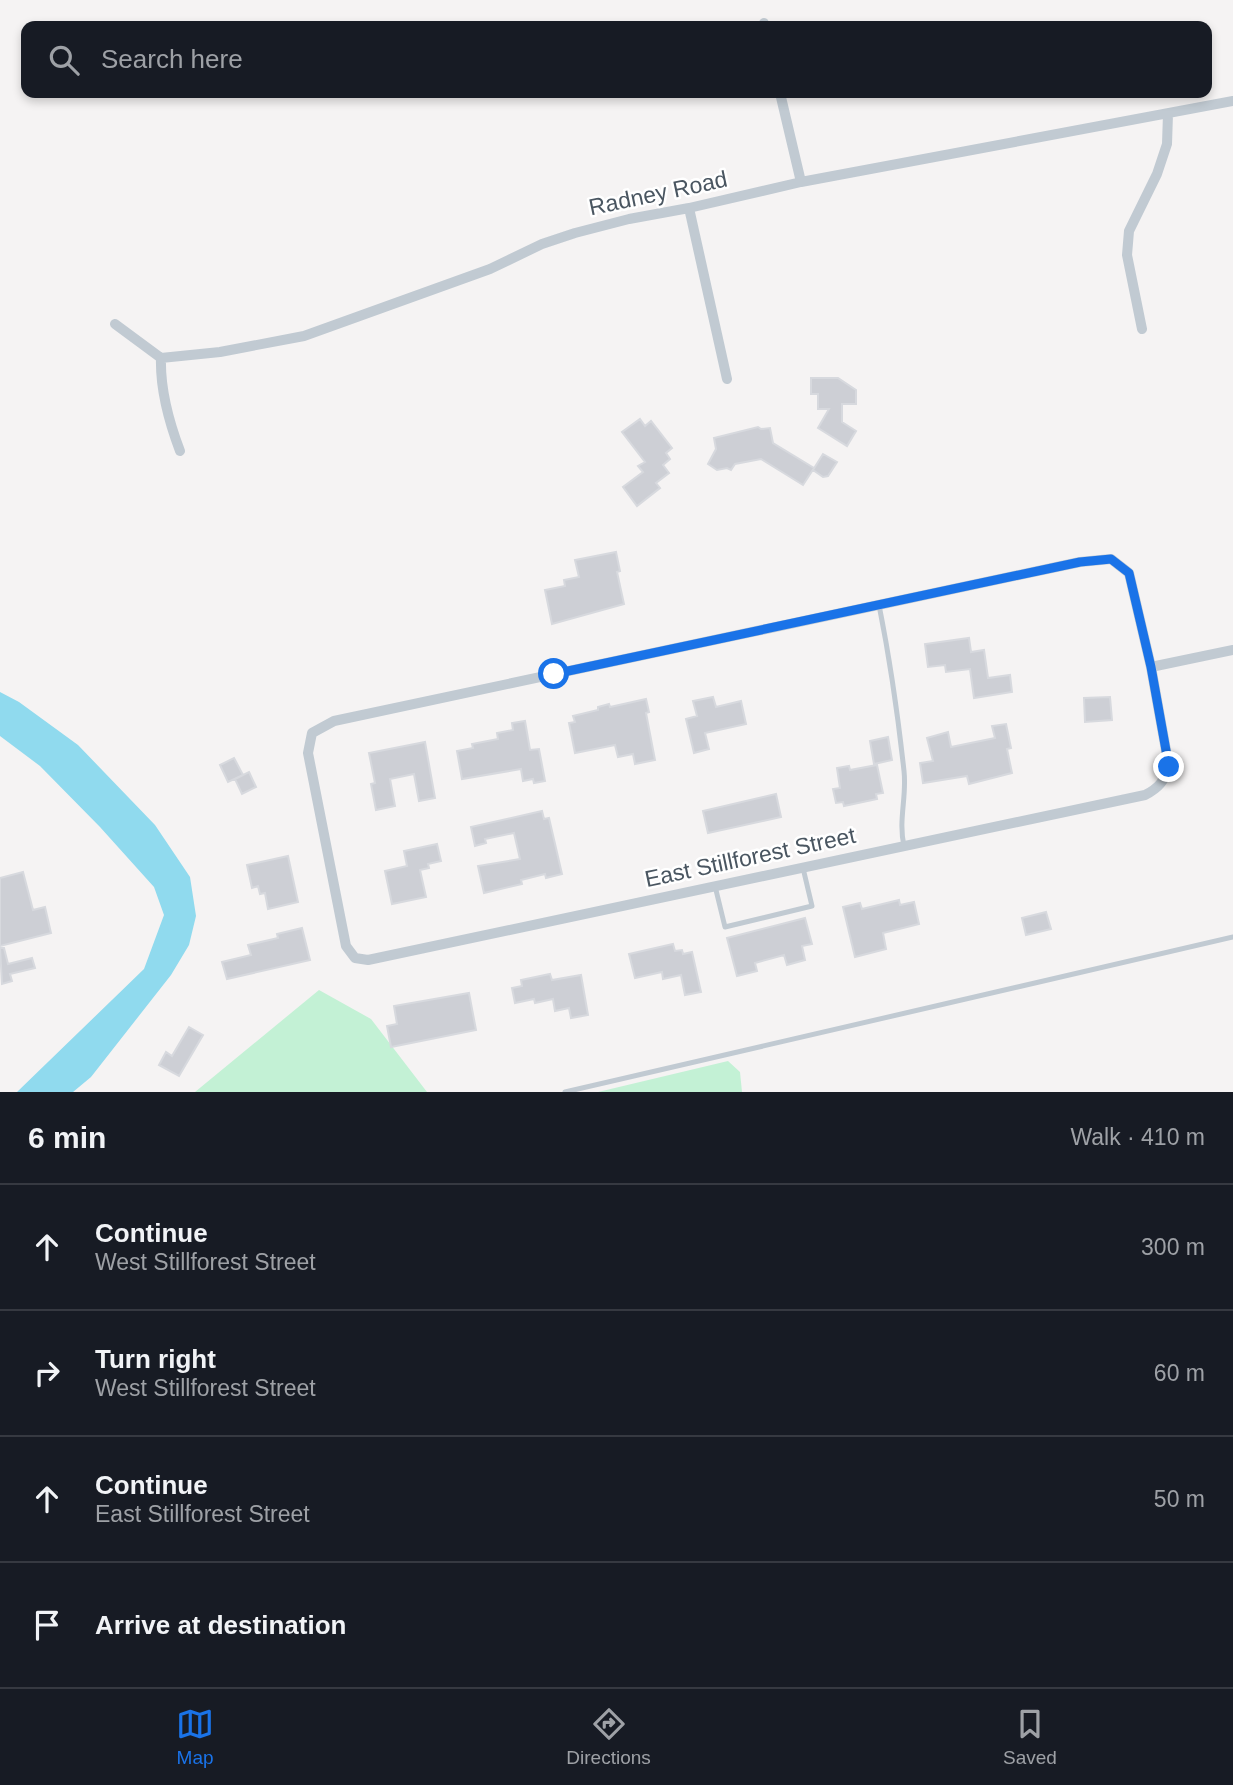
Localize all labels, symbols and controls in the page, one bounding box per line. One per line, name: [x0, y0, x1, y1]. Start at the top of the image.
search box: [21, 21, 1212, 98]
icon: search: [45, 41, 83, 79]
text: Search here: [101, 44, 243, 74]
street label: Radney Road: [587, 166, 729, 220]
route start: [538, 658, 569, 689]
route end: [1153, 751, 1184, 782]
street label: East Stillforest Street: [642, 822, 858, 892]
text: 6 min: [28, 1121, 106, 1154]
text: Walk · 410 m: [1070, 1124, 1205, 1150]
text: Continue: [95, 1218, 208, 1248]
icon: ahead: [28, 1228, 66, 1266]
text: 300 m: [1141, 1234, 1205, 1260]
text: West Stillforest Street: [95, 1249, 316, 1275]
text: Turn right: [95, 1344, 216, 1374]
icon: right: [28, 1354, 66, 1392]
text: 60 m: [1154, 1360, 1205, 1386]
text: West Stillforest Street: [95, 1375, 316, 1401]
text: Continue: [95, 1470, 208, 1500]
icon: ahead: [28, 1480, 66, 1518]
text: 50 m: [1154, 1486, 1205, 1512]
text: East Stillforest Street: [95, 1501, 310, 1527]
icon: arrive: [28, 1606, 66, 1644]
text: Arrive at destination: [95, 1610, 346, 1640]
tab: Map: [176, 1705, 214, 1769]
tab: Directions: [566, 1705, 651, 1769]
tab: Saved: [1003, 1705, 1057, 1769]

